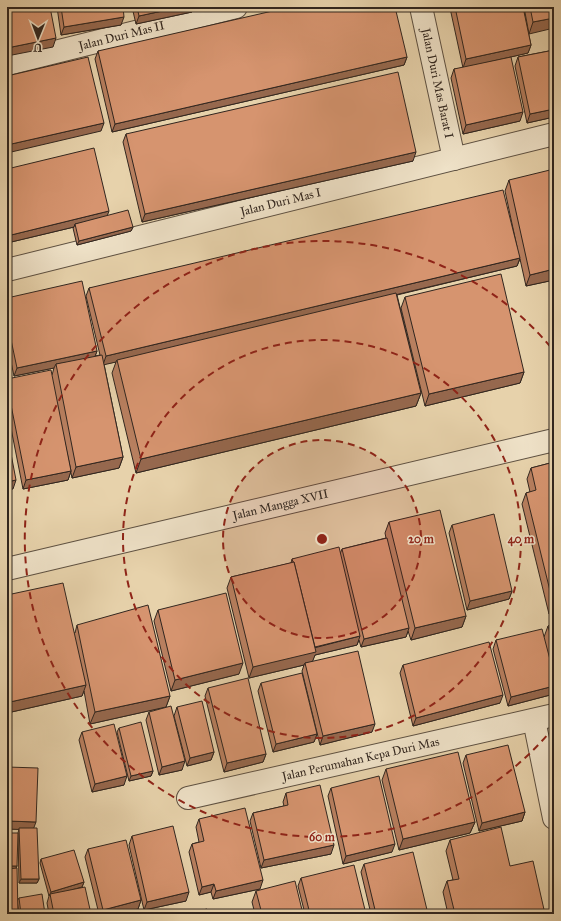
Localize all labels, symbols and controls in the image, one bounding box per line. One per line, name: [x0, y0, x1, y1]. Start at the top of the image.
north arrow: [18, 18, 58, 58]
street label: Jalan Duri Mas II: [75, 18, 166, 54]
street label: Jalan Duri Mas Barat I: [417, 25, 456, 140]
text: U: [33, 41, 42, 54]
street label: Jalan Duri Mas I: [237, 185, 323, 220]
street label: Jalan Mangga XVII: [229, 486, 330, 524]
centre of rings: [315, 532, 329, 546]
text: 20 m: [408, 532, 435, 546]
text: 40 m: [508, 532, 535, 547]
street label: Jalan Perumahan Kepa Duri Mas: [279, 734, 441, 785]
text: 60 m: [309, 830, 336, 844]

